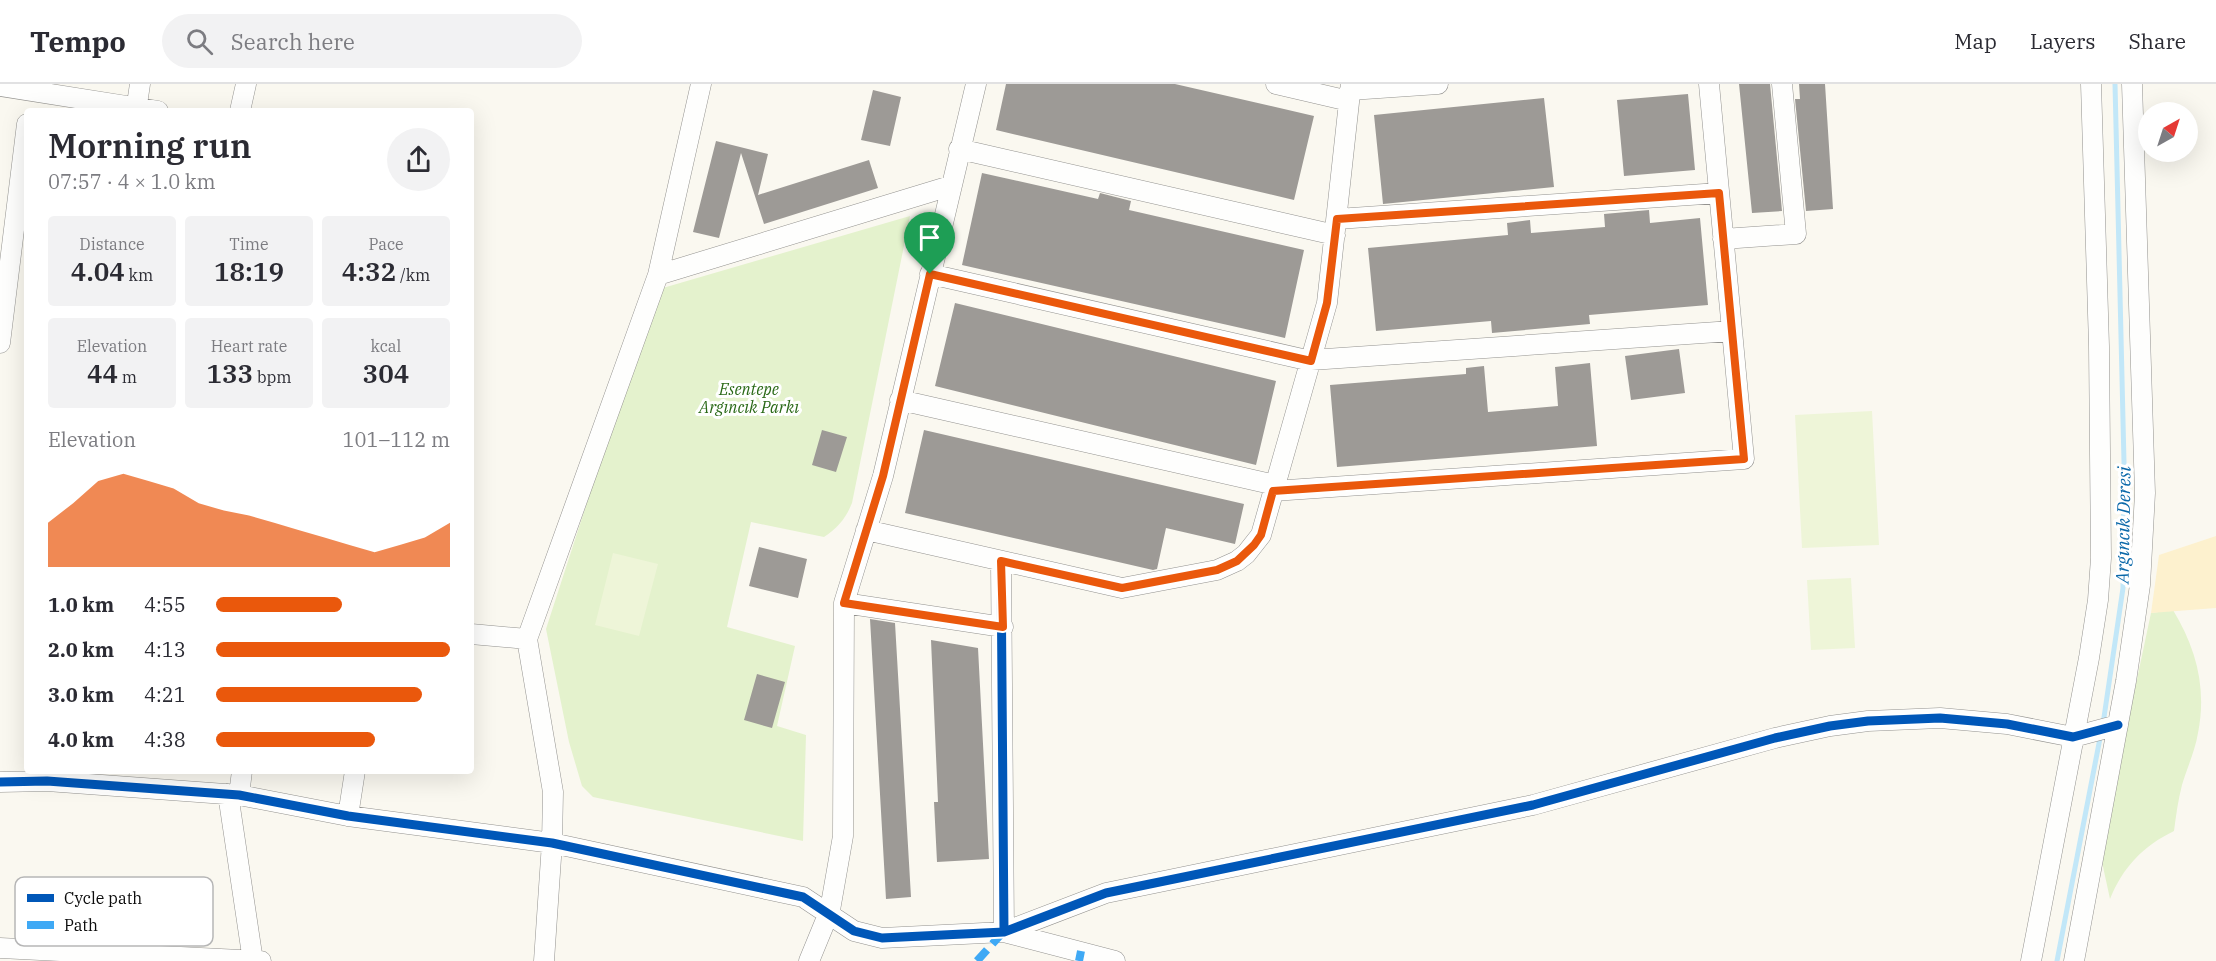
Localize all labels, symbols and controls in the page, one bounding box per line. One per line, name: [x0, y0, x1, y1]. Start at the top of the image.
search box: [162, 14, 582, 68]
text: Tempo: [30, 23, 126, 60]
icon: search: [183, 25, 216, 58]
text: Search here: [231, 27, 355, 56]
text: Map: [1954, 27, 1997, 55]
text: Layers: [2030, 27, 2096, 55]
text: Share: [2129, 27, 2186, 55]
north arrow: [2138, 102, 2198, 162]
map controls: [2138, 102, 2198, 162]
text: Morning run: [48, 124, 251, 167]
button: share: [387, 128, 450, 191]
text: 07:57 · 4 × 1.0 km: [48, 168, 216, 195]
pin: [904, 212, 955, 274]
icon: arrive: [913, 221, 946, 254]
text: Distance: [79, 234, 145, 254]
text: Time: [229, 234, 269, 254]
text: Pace: [368, 234, 404, 254]
text: 4.04: [71, 254, 125, 288]
text: 18:19: [214, 254, 284, 288]
text: 4:32: [342, 254, 396, 288]
text: km: [125, 265, 153, 285]
text: /km: [396, 265, 430, 285]
text: Elevation: [77, 336, 147, 356]
text: Heart rate: [211, 336, 287, 356]
text: kcal: [371, 336, 401, 356]
text: 44: [87, 356, 118, 390]
text: 133: [206, 356, 253, 390]
text: 304: [363, 356, 409, 390]
text: m: [118, 367, 137, 387]
text: bpm: [253, 367, 292, 387]
park label: Esentepe Argıncık Parkı: [698, 379, 799, 417]
text: Elevation: [48, 426, 136, 453]
text: 101–112 m: [343, 426, 450, 453]
water label: Argıncık Deresi: [2110, 465, 2136, 585]
text: 1.0 km: [48, 591, 114, 618]
text: 4:55: [144, 591, 186, 618]
text: 2.0 km: [48, 636, 114, 663]
text: 4:13: [144, 636, 186, 663]
text: 3.0 km: [48, 681, 114, 708]
text: 4:21: [144, 681, 186, 708]
text: 4.0 km: [48, 726, 114, 753]
text: 4:38: [144, 726, 186, 753]
legend: [15, 877, 213, 946]
text: Cycle path: [64, 888, 142, 908]
text: Path: [64, 915, 98, 935]

